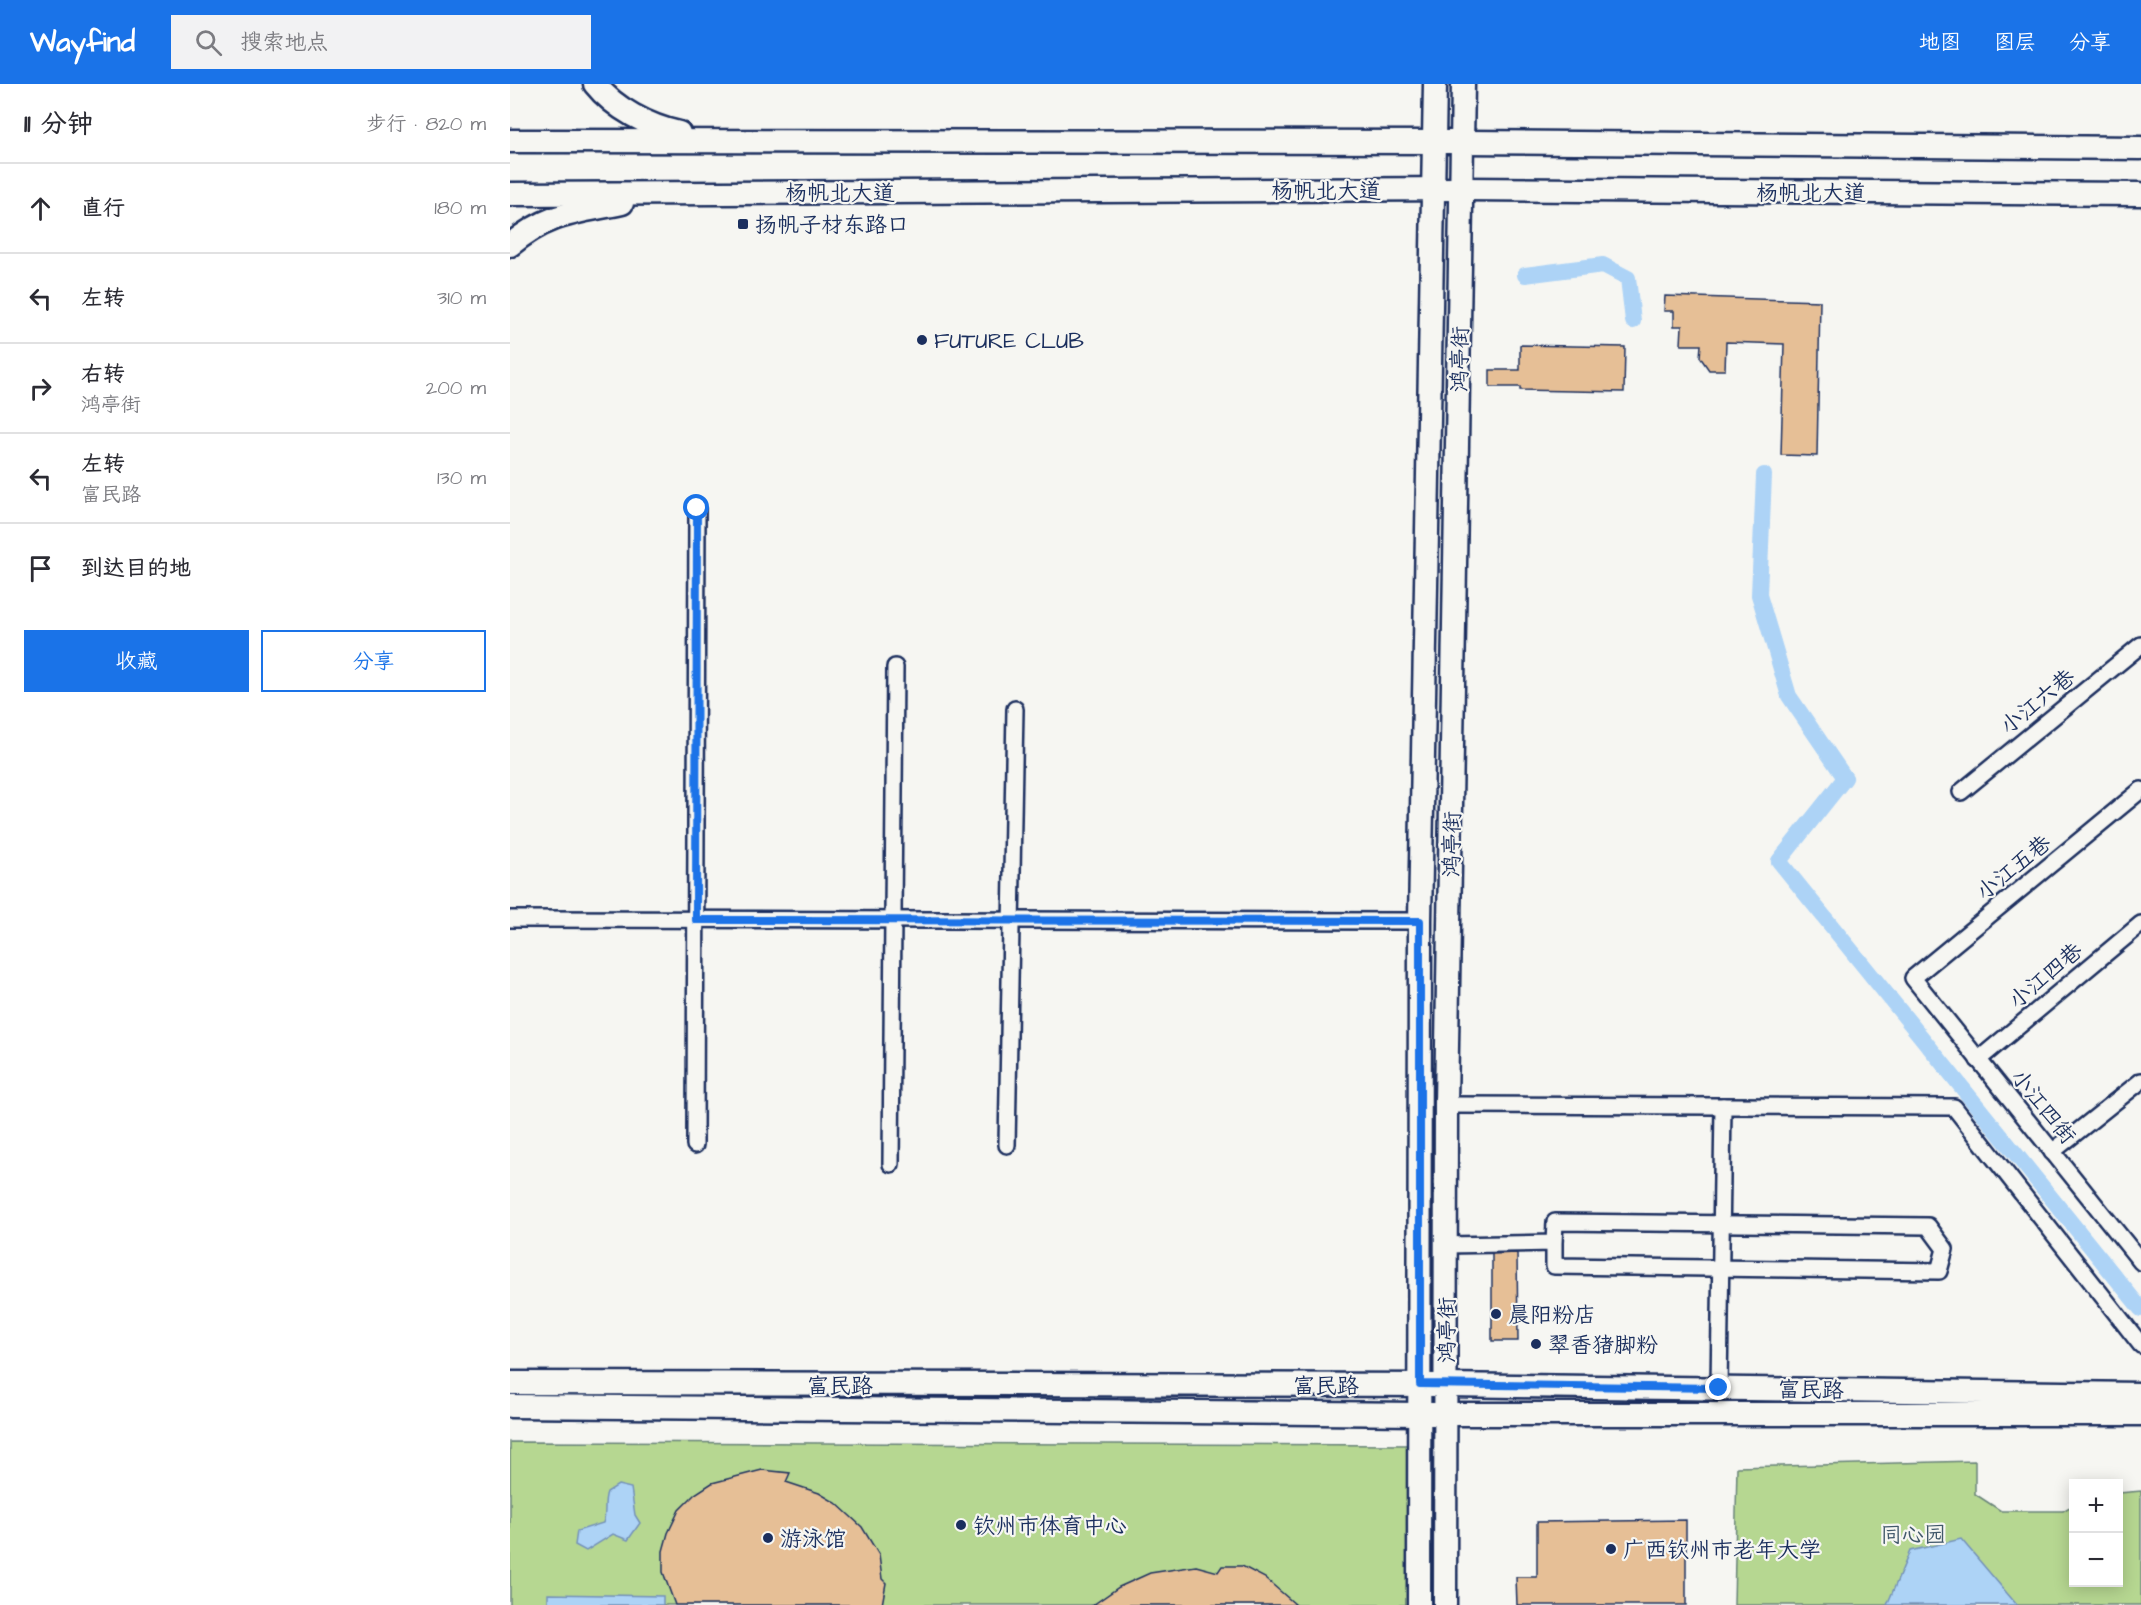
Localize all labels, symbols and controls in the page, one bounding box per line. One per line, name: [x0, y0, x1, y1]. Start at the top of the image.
search box: [171, 15, 591, 69]
text: Wayfind: [30, 23, 135, 62]
icon: search: [192, 26, 225, 59]
text: 搜索地点: [240, 27, 328, 58]
text: 地图: [1919, 28, 1961, 57]
text: 图层: [1994, 28, 2036, 57]
text: 分享: [2069, 28, 2111, 57]
text: 11 分钟: [24, 106, 93, 142]
text: 步行 · 820 m: [367, 110, 486, 138]
street label: 杨帆北大道: [1271, 176, 1381, 207]
street label: 杨帆北大道: [785, 178, 895, 209]
street label: 杨帆北大道: [1756, 178, 1866, 209]
icon: ahead: [24, 192, 57, 225]
text: 直行: [81, 193, 125, 224]
text: 180 m: [434, 194, 486, 222]
place label: 扬帆子材东路口: [755, 210, 909, 241]
marker: 扬帆子材东路口: [736, 217, 750, 231]
icon: left: [24, 282, 57, 315]
text: 左转: [81, 283, 125, 314]
text: 310 m: [437, 284, 486, 312]
place label: FUTURE CLUB: [934, 326, 1084, 357]
street label: 鸿亭街: [1444, 326, 1477, 392]
marker: FUTURE CLUB: [915, 333, 929, 347]
text: 右转: [81, 359, 125, 390]
icon: right: [24, 372, 57, 405]
text: 200 m: [426, 374, 486, 402]
text: 鸿亭街: [81, 391, 141, 419]
text: 左转: [81, 449, 125, 480]
icon: left: [24, 462, 57, 495]
text: 130 m: [437, 464, 486, 492]
text: 富民路: [81, 481, 141, 509]
route start: [683, 494, 709, 520]
icon: arrive: [24, 552, 57, 585]
text: 到达目的地: [81, 553, 191, 584]
button: 收藏: [24, 630, 249, 692]
button: 分享: [261, 630, 486, 692]
street label: 小江六巷: [1994, 662, 2082, 742]
street label: 鸿亭街: [1436, 811, 1469, 877]
street label: 小江五巷: [1970, 828, 2058, 908]
street label: 小江四巷: [2002, 936, 2090, 1016]
street label: 小江四街: [2003, 1063, 2083, 1151]
street label: 鸿亭街: [1432, 1297, 1463, 1363]
place label: 晨阳粉店: [1508, 1300, 1596, 1331]
marker: 晨阳粉店: [1489, 1307, 1503, 1321]
place label: 翠香猪脚粉: [1548, 1330, 1658, 1361]
marker: 翠香猪脚粉: [1529, 1337, 1543, 1351]
street label: 富民路: [807, 1371, 873, 1402]
street label: 富民路: [1293, 1371, 1359, 1402]
route end: [1705, 1374, 1731, 1400]
street label: 富民路: [1778, 1374, 1844, 1407]
map controls: [2069, 1479, 2123, 1587]
button: +: [2069, 1479, 2123, 1533]
place label: 钦州市体育中心: [973, 1511, 1127, 1542]
marker: 钦州市体育中心: [954, 1518, 968, 1532]
park label: 同心园: [1880, 1520, 1946, 1551]
place label: 游泳馆: [780, 1524, 846, 1555]
marker: 游泳馆: [761, 1531, 775, 1545]
button: −: [2069, 1533, 2123, 1587]
place label: 广西钦州市老年大学: [1623, 1535, 1821, 1566]
marker: 广西钦州市老年大学: [1604, 1542, 1618, 1556]

